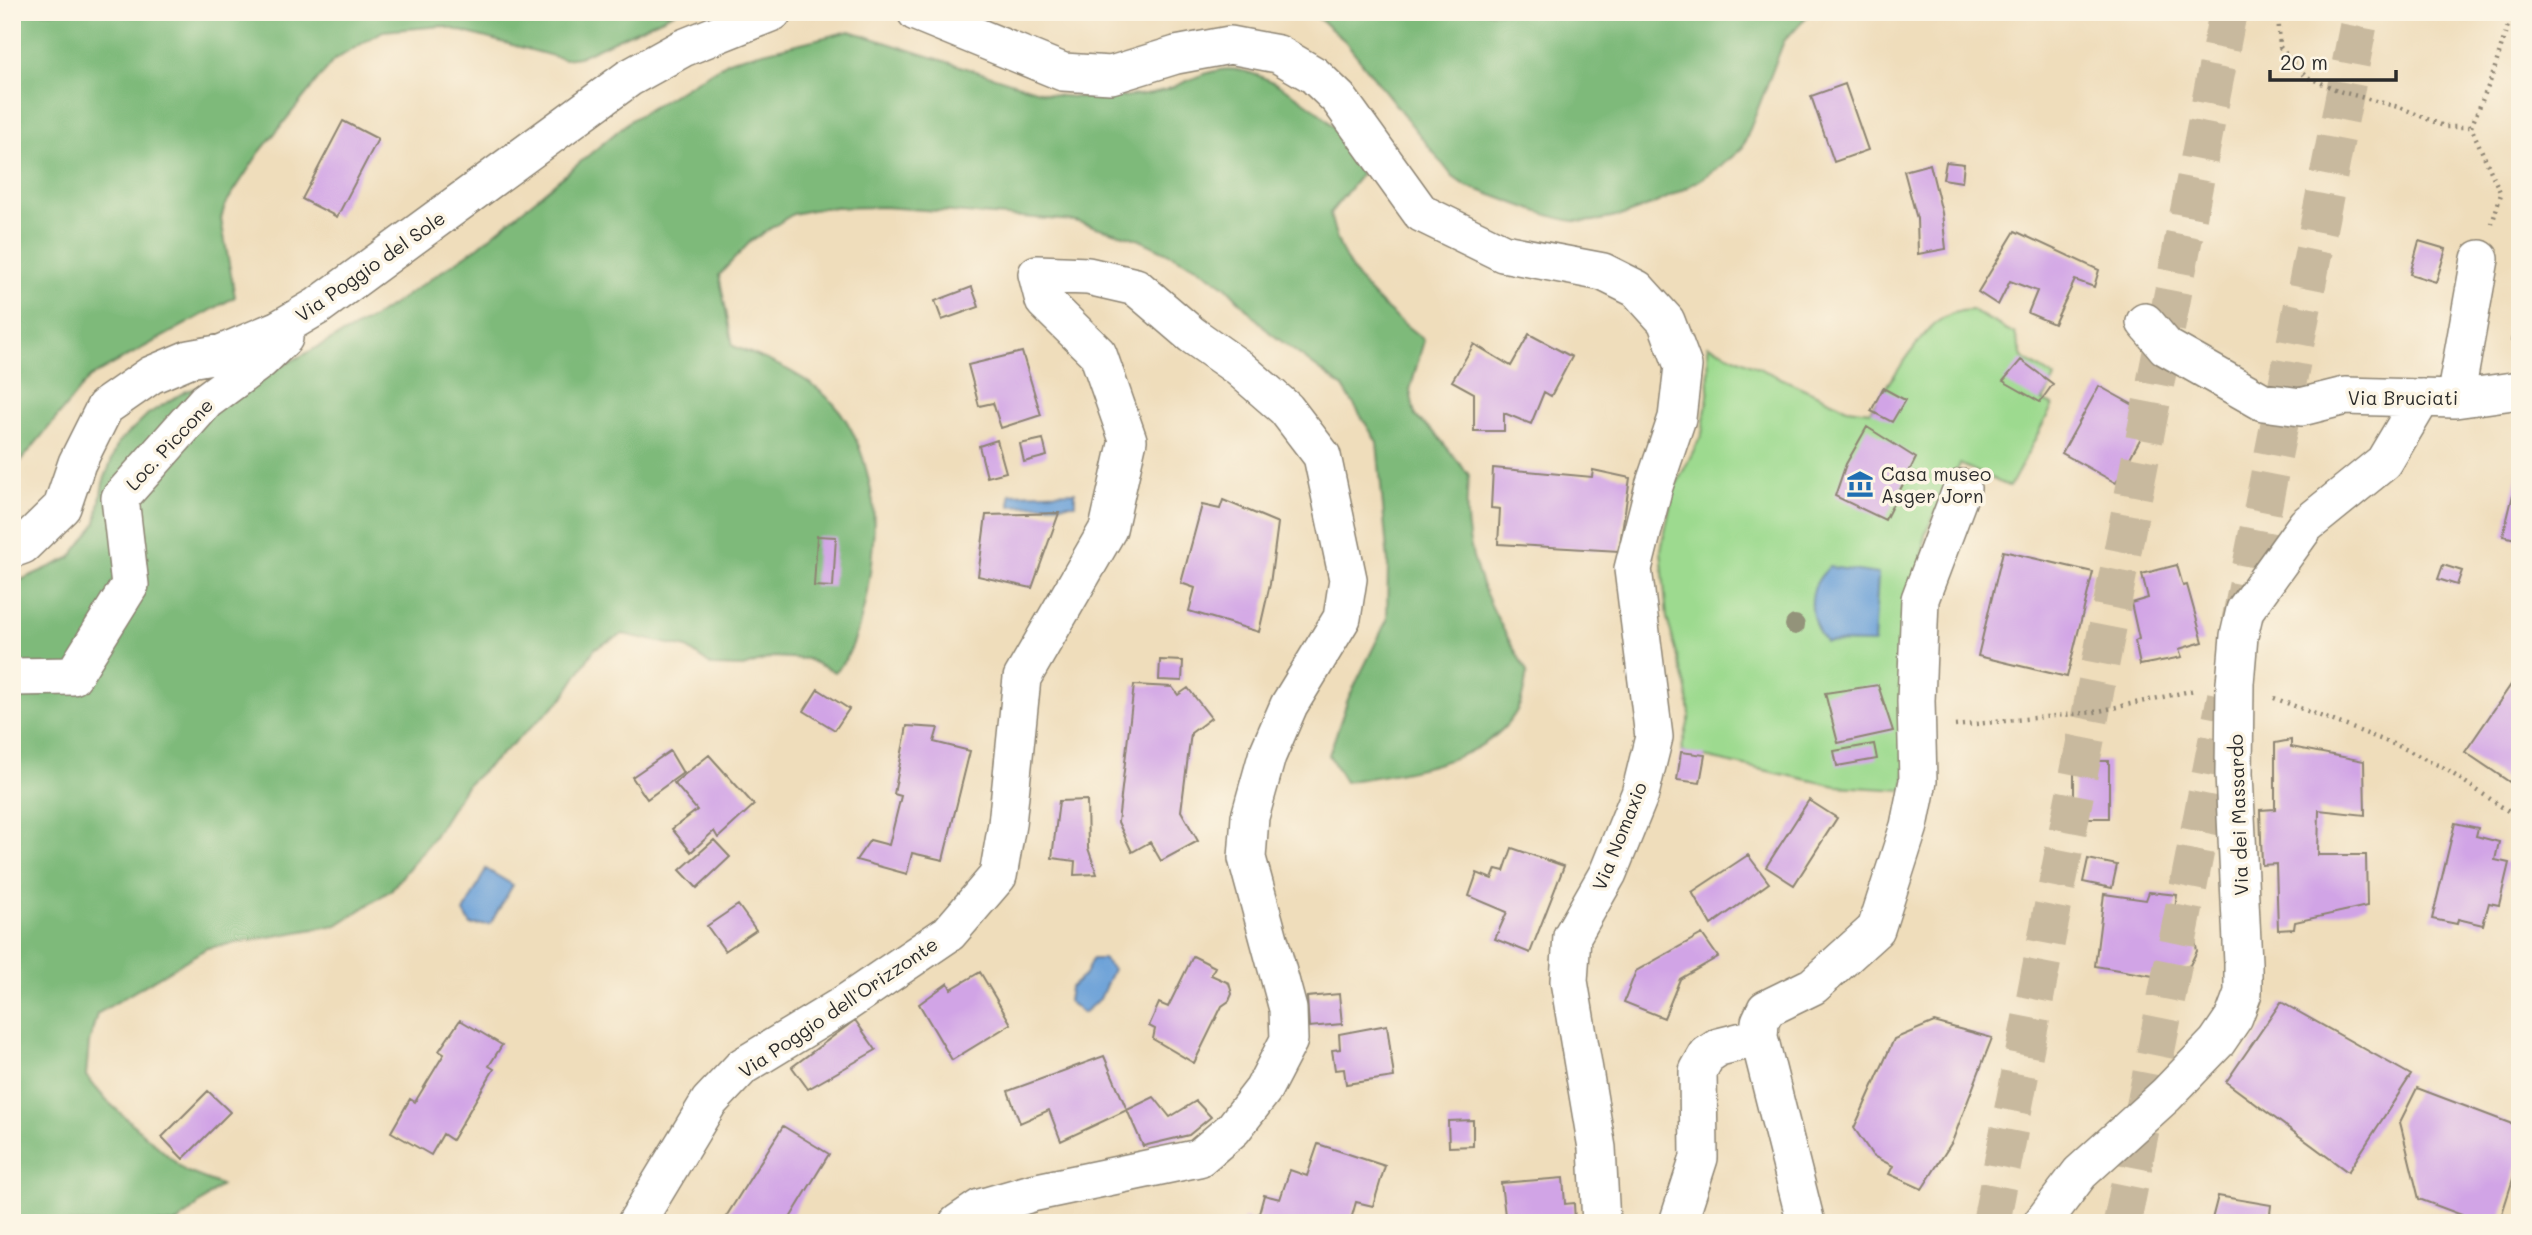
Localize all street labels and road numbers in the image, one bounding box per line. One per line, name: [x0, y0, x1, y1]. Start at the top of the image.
street label: Via Poggio del Sole: [290, 205, 450, 327]
street label: Via Bruciati: [2348, 385, 2458, 410]
street label: Loc. Piccone: [120, 393, 218, 495]
street label: Via dei Massardo: [2223, 734, 2253, 896]
street label: Via Nomaxio: [1586, 778, 1652, 894]
street label: Via Poggio dell'Orizzonte: [734, 931, 942, 1083]

